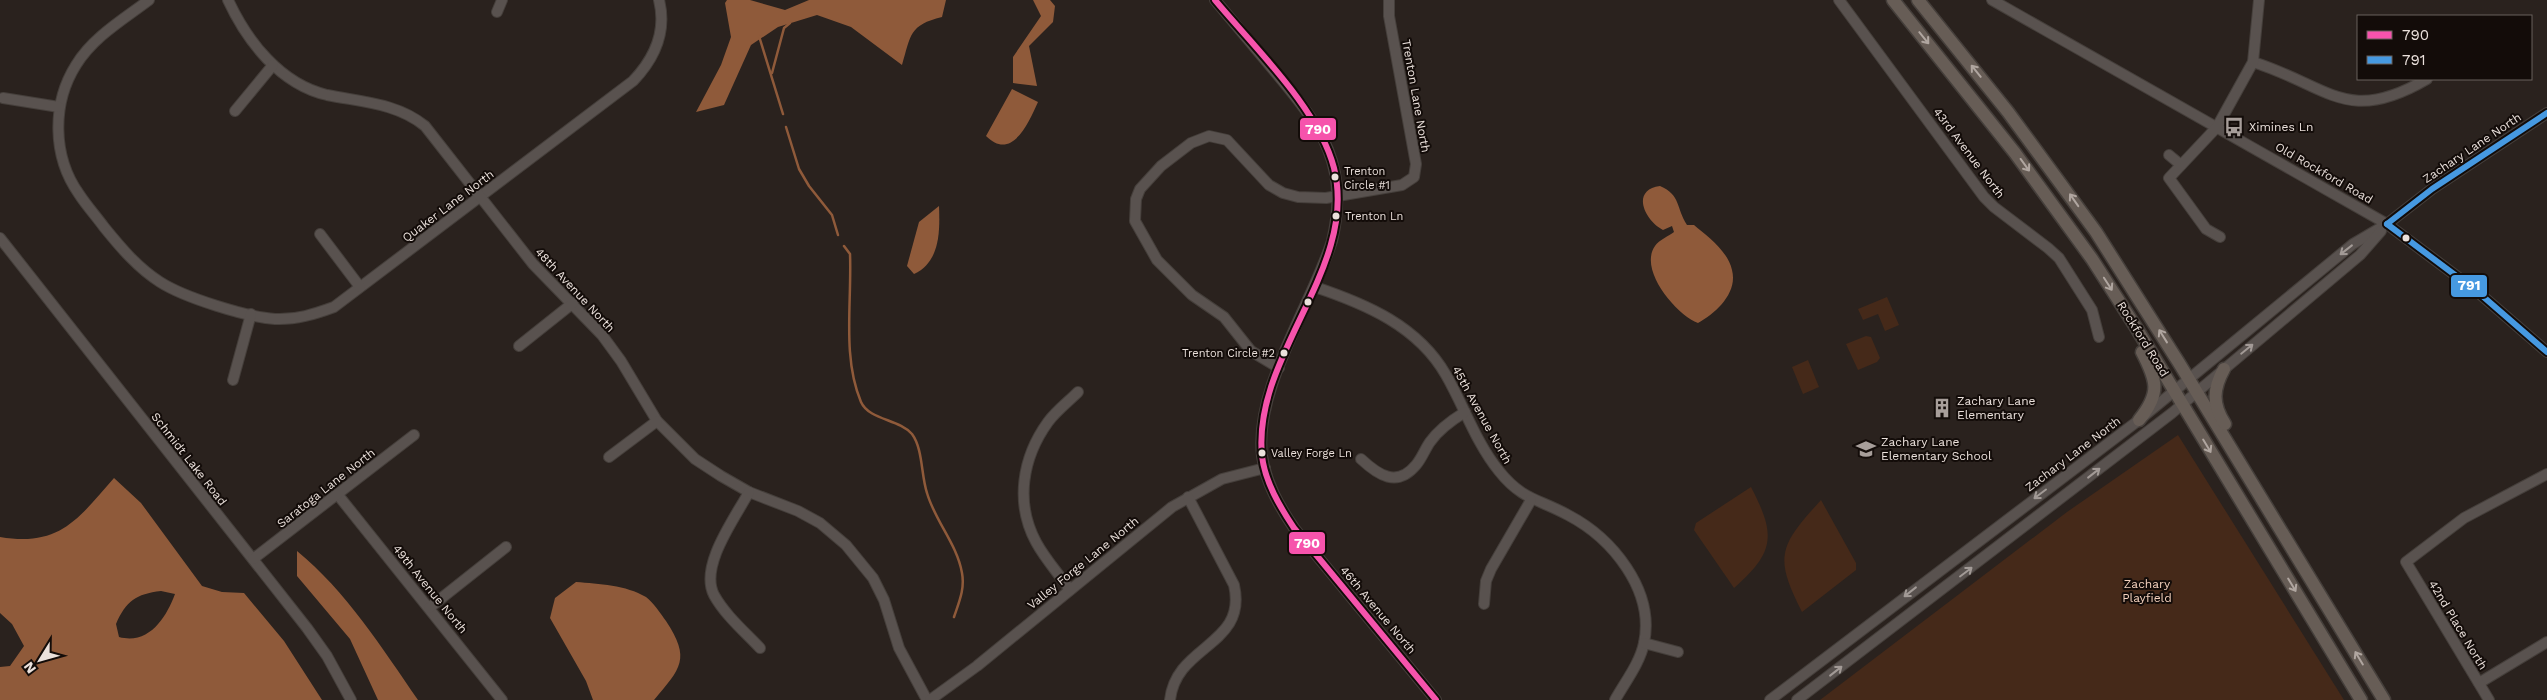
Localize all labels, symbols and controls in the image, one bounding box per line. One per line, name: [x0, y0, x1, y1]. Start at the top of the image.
legend: [2357, 15, 2532, 80]
text: 790: [2402, 26, 2429, 44]
one-way arrow: [1919, 31, 1930, 44]
street label: Trenton Lane North: [1399, 38, 1433, 154]
text: 791: [2402, 51, 2426, 69]
one-way arrow: [1970, 65, 1981, 78]
street label: 43rd Avenue North: [1930, 105, 2008, 201]
street label: Zachary Lane North: [2420, 110, 2524, 186]
bus stop icon: Ximines Ln: [2223, 116, 2245, 138]
line badge: 790: [1299, 117, 1337, 141]
place label: Ximines Ln: [2249, 120, 2313, 134]
text: 790: [1305, 121, 1331, 137]
street label: Old Rockford Road: [2273, 139, 2375, 207]
one-way arrow: [2019, 158, 2030, 171]
place label: Trenton Circle #1: [1344, 165, 1390, 192]
street label: Quaker Lane North: [400, 167, 496, 245]
marker: Trenton Circle #1: [1330, 172, 1340, 182]
one-way arrow: [2069, 194, 2079, 208]
place label: Trenton Ln: [1345, 210, 1403, 223]
marker: Trenton Ln: [1331, 211, 1341, 221]
unlabelled marker: [2401, 233, 2411, 243]
one-way arrow: [2339, 244, 2352, 255]
street label: 48th Avenue North: [532, 245, 618, 335]
line badge: 791: [2450, 274, 2488, 298]
one-way arrow: [2103, 277, 2113, 291]
text: 791: [2457, 277, 2481, 293]
unlabelled marker: [1303, 297, 1313, 307]
street label: Rockford Road: [2114, 299, 2172, 379]
one-way arrow: [2157, 330, 2167, 344]
one-way arrow: [2241, 343, 2254, 354]
place label: Trenton Circle #2: [1182, 347, 1275, 360]
marker: Trenton Circle #2: [1279, 348, 1289, 358]
street label: 45th Avenue North: [1449, 364, 1515, 466]
place label: Zachary Lane Elementary: [1957, 394, 2036, 422]
building icon: Zachary Lane Elementary: [1931, 397, 1953, 419]
street label: Schmidt Lake Road: [148, 410, 230, 508]
street label: Zachary Lane North: [2023, 414, 2123, 494]
place label: Zachary Lane Elementary School: [1881, 435, 1992, 463]
school or university icon: Zachary Lane Elementary School: [1855, 438, 1877, 460]
one-way arrow: [2203, 438, 2213, 452]
street label: Saratoga Lane North: [274, 445, 378, 531]
place label: Valley Forge Ln: [1271, 447, 1352, 460]
marker: Valley Forge Ln: [1257, 448, 1267, 458]
one-way arrow: [2087, 468, 2100, 479]
one-way arrow: [2033, 489, 2047, 499]
street label: Valley Forge Lane North: [1025, 514, 1141, 612]
line badge: 790: [1288, 531, 1326, 555]
text: 790: [1294, 535, 1320, 551]
street label: 49th Avenue North: [390, 542, 470, 636]
street label: 46th Avenue North: [1337, 563, 1419, 657]
one-way arrow: [1959, 567, 1972, 578]
park label: Zachary Playfield: [2122, 577, 2172, 605]
one-way arrow: [2287, 577, 2297, 591]
street label: 42nd Place North: [2426, 578, 2490, 672]
one-way arrow: [1903, 587, 1917, 597]
north arrow: [15, 635, 65, 685]
one-way arrow: [2353, 652, 2363, 666]
text: N: [20, 659, 39, 677]
one-way arrow: [1829, 665, 1842, 676]

